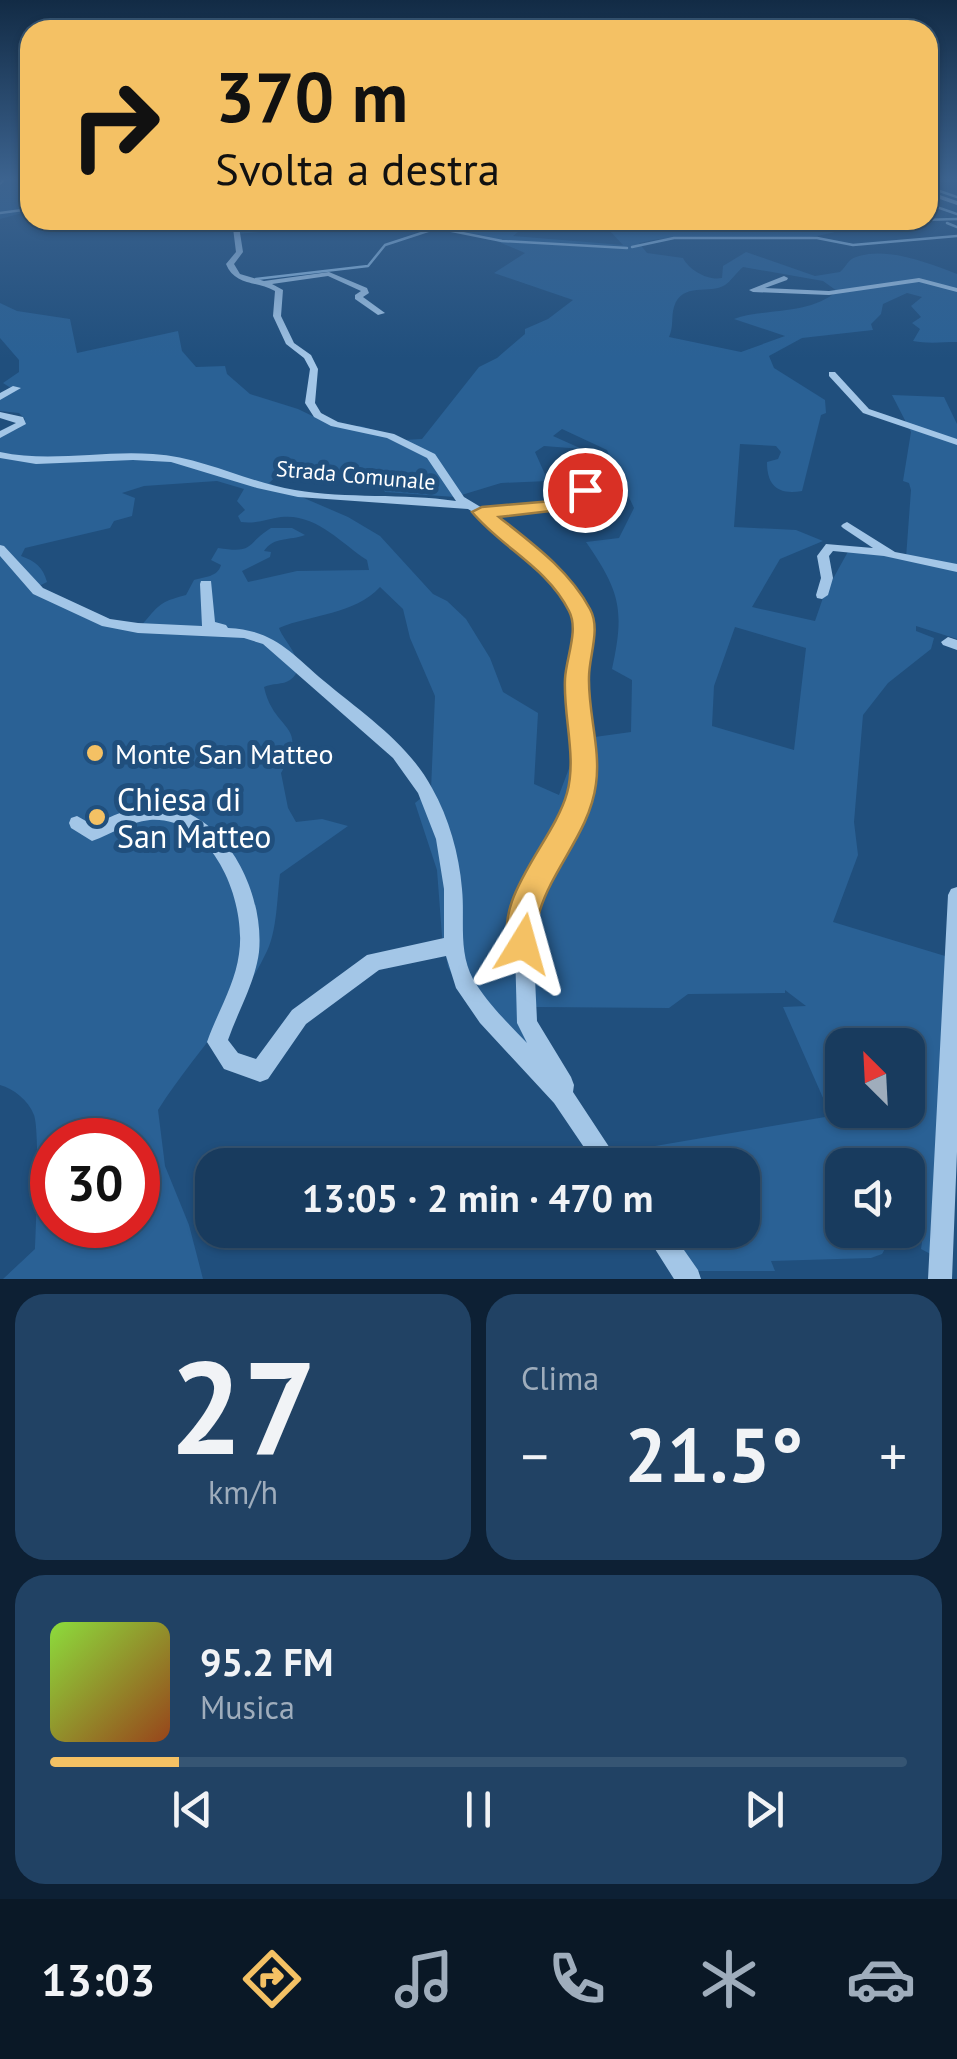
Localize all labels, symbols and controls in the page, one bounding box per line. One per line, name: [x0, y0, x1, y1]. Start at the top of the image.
text: 370 m: [215, 51, 408, 141]
icon: right: [50, 60, 180, 190]
text: Svolta a destra: [215, 139, 500, 197]
pin: [543, 448, 628, 533]
street label: Strada Comunale: [275, 454, 437, 496]
icon: arrive: [558, 463, 613, 518]
place label: Monte San Matteo: [115, 735, 334, 772]
marker: Monte San Matteo: [84, 742, 106, 764]
place label: Chiesa di San Matteo: [117, 778, 272, 857]
marker: Chiesa di San Matteo: [86, 806, 108, 828]
position arrow: [471, 892, 575, 996]
north arrow: [825, 1028, 925, 1128]
map controls: [825, 1028, 925, 1248]
speed limit sign: 30: [30, 1118, 160, 1248]
button: sound: [825, 1148, 925, 1248]
text: 13:05 · 2 min · 470 m: [302, 1173, 653, 1222]
text: 27: [169, 1322, 317, 1490]
text: Clima: [521, 1357, 599, 1399]
text: 21.5°: [625, 1406, 803, 1503]
text: −: [521, 1420, 549, 1491]
text: +: [879, 1420, 907, 1491]
text: km/h: [208, 1471, 278, 1513]
text: 95.2 FM: [200, 1637, 333, 1686]
text: Musica: [200, 1686, 295, 1728]
icon: previous: [165, 1782, 220, 1837]
icon: pause: [451, 1782, 506, 1837]
icon: next: [737, 1782, 792, 1837]
icon: directions: [237, 1944, 307, 2014]
icon: music: [389, 1944, 459, 2014]
icon: phone: [542, 1944, 612, 2014]
icon: climate: [694, 1944, 764, 2014]
icon: car: [846, 1944, 916, 2014]
text: 13:03: [41, 1950, 155, 2008]

